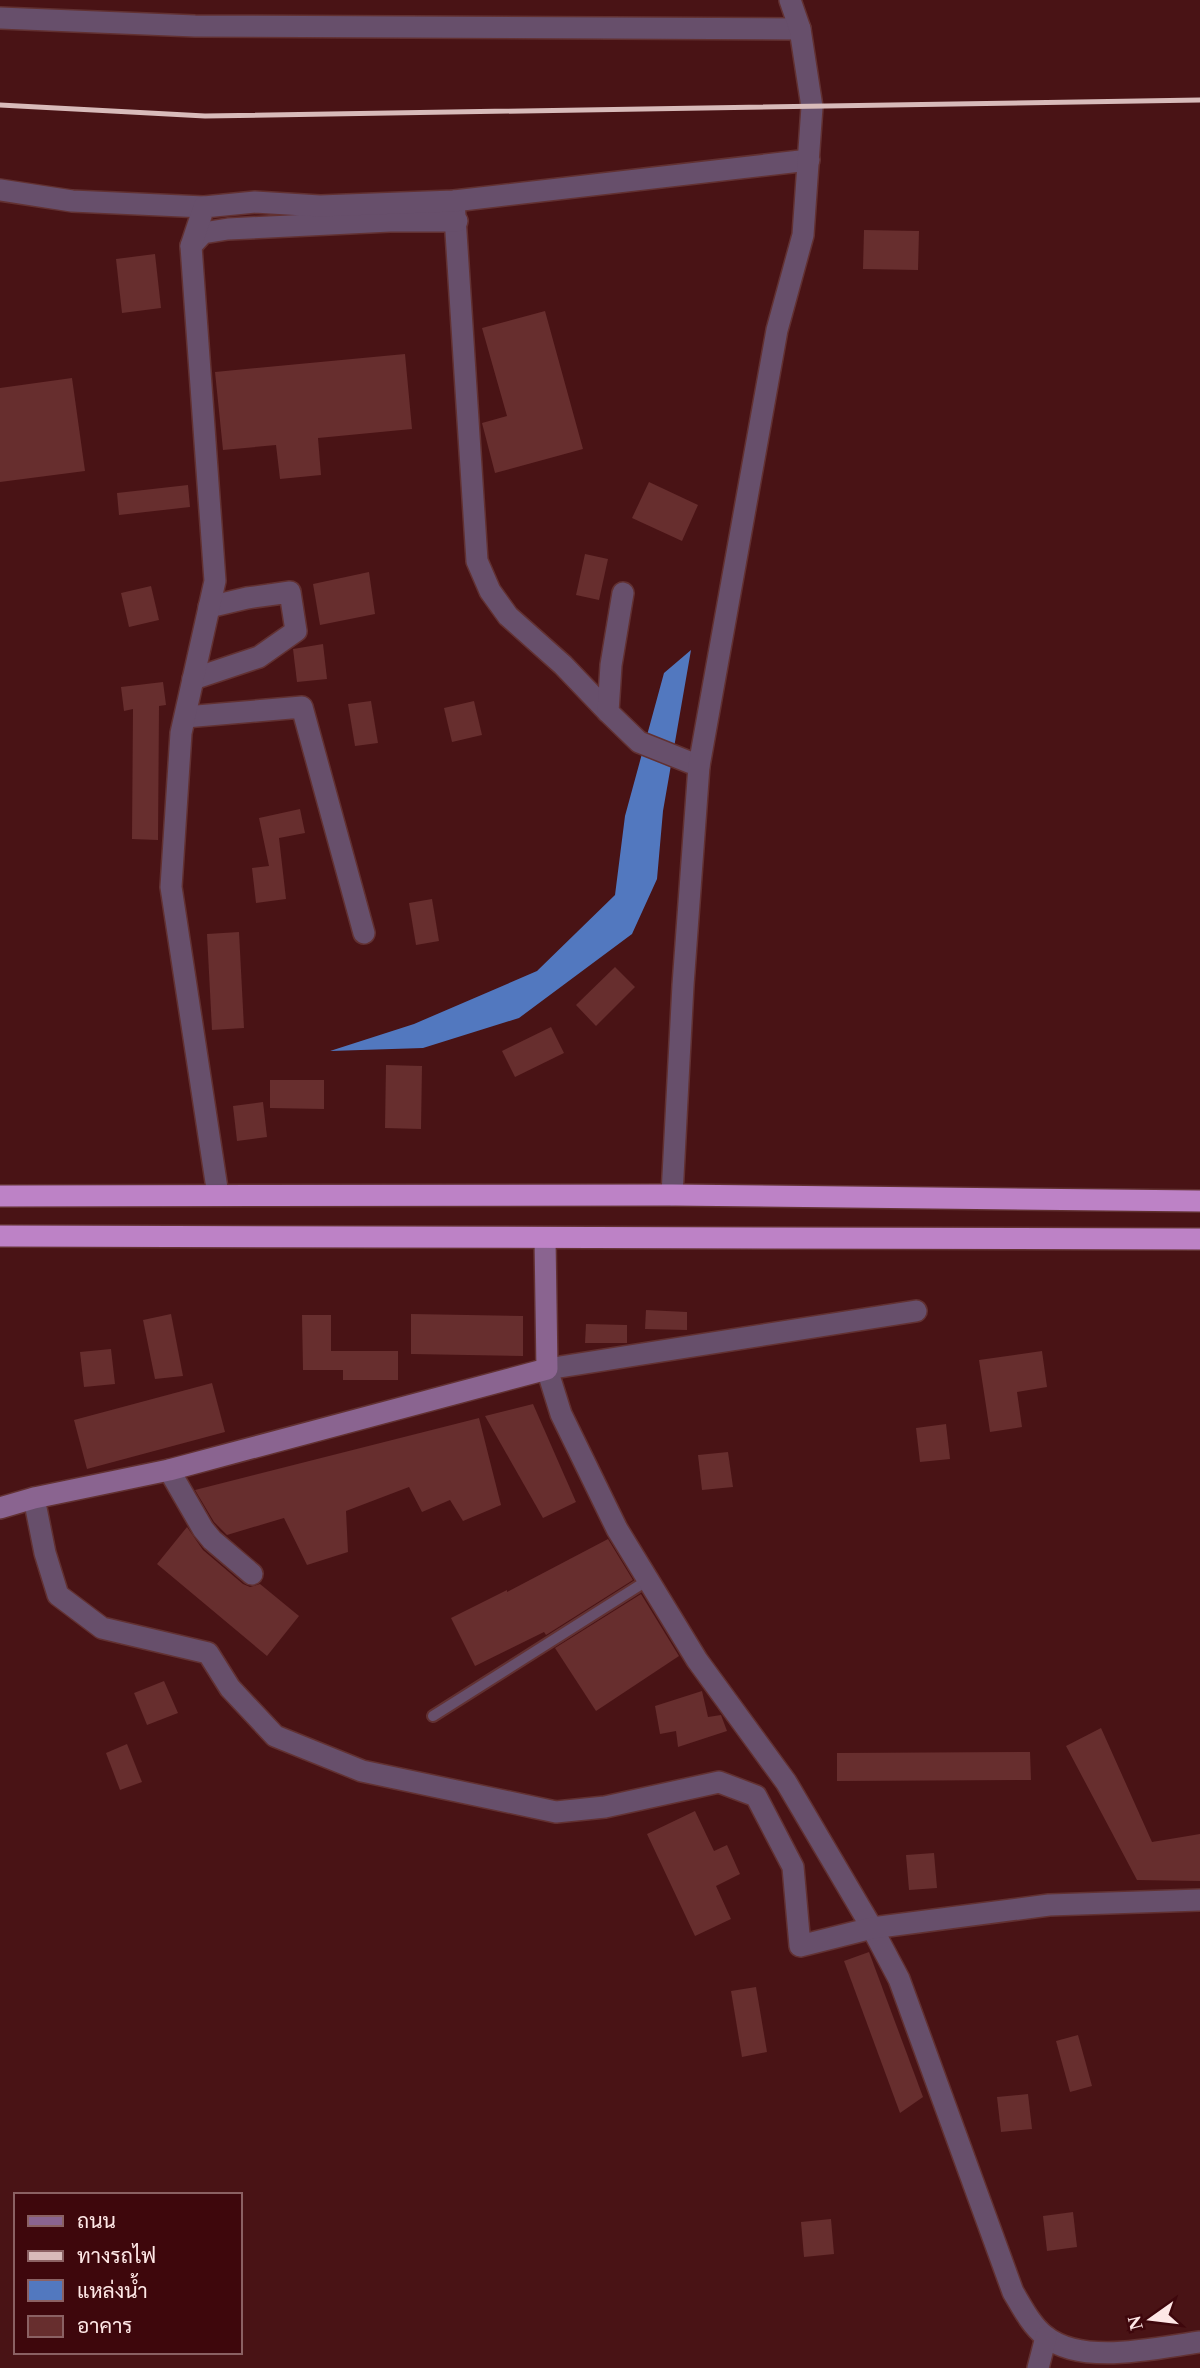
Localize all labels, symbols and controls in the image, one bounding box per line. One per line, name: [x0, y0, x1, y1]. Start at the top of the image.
legend: [14, 2193, 242, 2354]
text: ถนน: [77, 2209, 116, 2233]
text: ทางรถไฟ: [77, 2243, 156, 2268]
text: แหล่งน้ำ: [77, 2273, 148, 2303]
north arrow: [1116, 2284, 1186, 2354]
text: อาคาร: [77, 2314, 133, 2338]
text: N: [1123, 2314, 1147, 2332]

